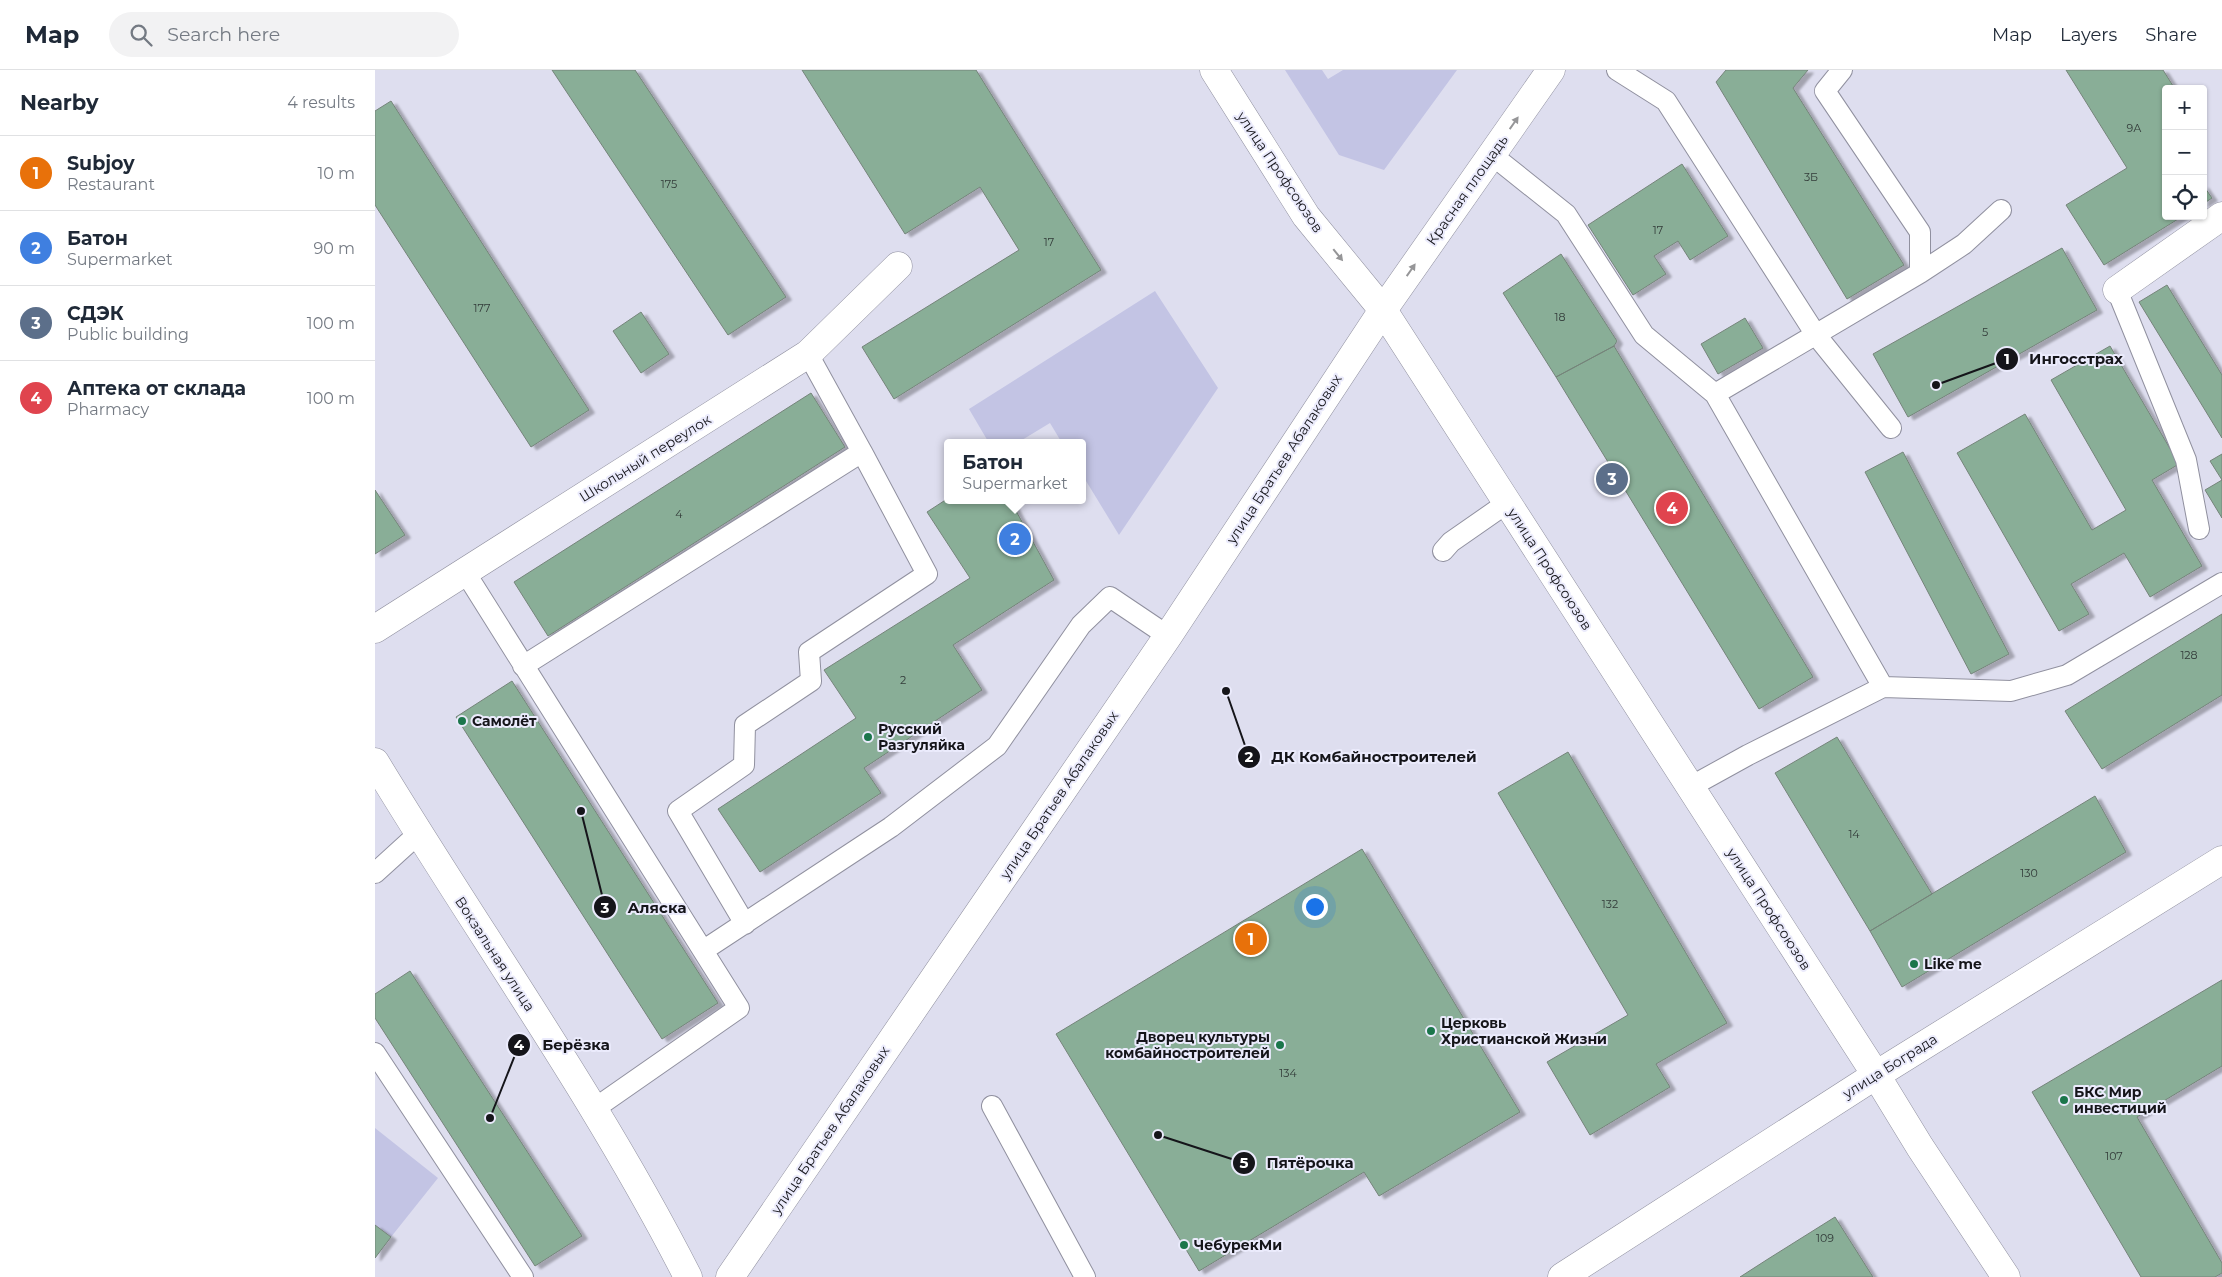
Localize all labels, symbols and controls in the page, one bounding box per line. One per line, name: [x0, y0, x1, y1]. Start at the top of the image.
search box: [109, 12, 459, 57]
text: Map: [25, 20, 79, 49]
icon: search: [127, 21, 155, 49]
text: Search here: [167, 23, 280, 46]
text: Map: [1992, 24, 2032, 46]
text: Layers: [2060, 24, 2117, 46]
text: Share: [2145, 24, 2197, 46]
map controls: [2162, 85, 2207, 220]
button: +: [2162, 85, 2207, 130]
text: Nearby: [20, 90, 99, 115]
text: 4 results: [287, 93, 355, 112]
street label: улица Профсоюзов: [1232, 107, 1327, 236]
one-way arrow: [1509, 116, 1519, 129]
house number: 9А: [2127, 121, 2142, 135]
button: −: [2162, 130, 2207, 175]
street label: Красная площадь: [1422, 131, 1512, 249]
text: Subjoy: [67, 152, 135, 175]
text: 1: [33, 164, 39, 183]
text: 10 m: [317, 164, 355, 183]
house number: 3Б: [1804, 170, 1818, 184]
text: Restaurant: [67, 175, 155, 194]
button: locate: [2162, 175, 2207, 220]
house number: 175: [661, 177, 677, 191]
house number: 17: [1653, 223, 1663, 237]
text: Батон: [67, 227, 128, 250]
house number: 17: [1044, 235, 1054, 249]
text: 2: [31, 239, 41, 258]
text: 90 m: [313, 239, 355, 258]
one-way arrow: [1333, 249, 1344, 262]
text: Supermarket: [67, 250, 173, 269]
one-way arrow: [1406, 263, 1416, 277]
house number: 177: [474, 301, 490, 315]
text: СДЭК: [67, 302, 124, 325]
house number: 18: [1555, 310, 1566, 324]
text: 3: [31, 314, 41, 333]
text: 100 m: [307, 314, 355, 333]
text: Public building: [67, 325, 189, 344]
house number: 5: [1982, 325, 1988, 339]
callout: Ингосстрах: [1994, 344, 2133, 374]
text: 1: [2004, 349, 2010, 368]
text: Ингосстрах: [2029, 349, 2123, 368]
street label: улица Братьев Абалаковых: [1222, 370, 1346, 548]
text: Аптека от склада: [67, 377, 246, 400]
text: 4: [30, 389, 42, 408]
text: 100 m: [307, 389, 355, 408]
text: Pharmacy: [67, 400, 149, 419]
street label: Школьный переулок: [576, 410, 714, 506]
popup: [944, 439, 1086, 504]
text: Батон: [962, 451, 1023, 474]
pin: 3: [1596, 460, 1628, 498]
text: Supermarket: [962, 474, 1068, 493]
pin: 4: [1656, 489, 1688, 527]
street label: улица Профсоюзов: [1503, 504, 1596, 633]
house number: 4: [675, 507, 683, 521]
pin: 2: [999, 520, 1031, 558]
house number: 128: [2180, 648, 2198, 662]
house number: 2: [900, 673, 906, 687]
street label: улица Братьев Абалаковых: [995, 707, 1122, 883]
place label: Самолёт: [472, 712, 537, 730]
marker: Самолёт: [456, 715, 468, 727]
place label: Русский Разгуляйка: [878, 720, 965, 754]
marker: Русский Разгуляйка: [862, 731, 874, 743]
callout: ДК Комбайностроителей: [1236, 742, 1487, 772]
text: 2: [1245, 747, 1254, 766]
text: ДК Комбайностроителей: [1271, 747, 1477, 766]
house number: 14: [1848, 827, 1860, 841]
street label: улица Профсоюзов: [1722, 844, 1815, 973]
house number: 130: [2020, 866, 2038, 880]
callout: Аляска: [592, 892, 696, 922]
street label: Вокзальная улица: [451, 893, 539, 1015]
your location: [1302, 894, 1328, 920]
house number: 132: [1602, 897, 1618, 911]
text: 3: [600, 898, 610, 917]
text: Аляска: [628, 898, 686, 917]
pin: 1: [1235, 920, 1267, 958]
place label: Like me: [1924, 955, 1982, 973]
marker: Like me: [1908, 958, 1920, 970]
place label: Церковь Христианской Жизни: [1441, 1014, 1607, 1048]
marker: Церковь Христианской Жизни: [1425, 1025, 1437, 1037]
place label: Дворец культуры комбайностроителей: [1105, 1028, 1270, 1062]
callout: Берёзка: [507, 1030, 620, 1060]
street label: улица Бограда: [1839, 1030, 1941, 1103]
text: 4: [514, 1035, 525, 1054]
text: Берёзка: [542, 1035, 610, 1054]
marker: Дворец культуры комбайностроителей: [1274, 1039, 1286, 1051]
street label: улица Братьев Абалаковых: [766, 1042, 893, 1218]
house number: 134: [1279, 1066, 1297, 1080]
place label: БКС Мир инвестиций: [2074, 1083, 2167, 1117]
marker: БКС Мир инвестиций: [2058, 1094, 2070, 1106]
callout: Пятёрочка: [1231, 1148, 1364, 1178]
house number: 107: [2105, 1149, 2123, 1163]
text: 5: [1240, 1153, 1249, 1172]
text: Пятёрочка: [1266, 1153, 1354, 1172]
house number: 109: [1816, 1231, 1834, 1245]
place label: ЧебурекМи: [1194, 1236, 1282, 1254]
marker: ЧебурекМи: [1178, 1239, 1190, 1251]

